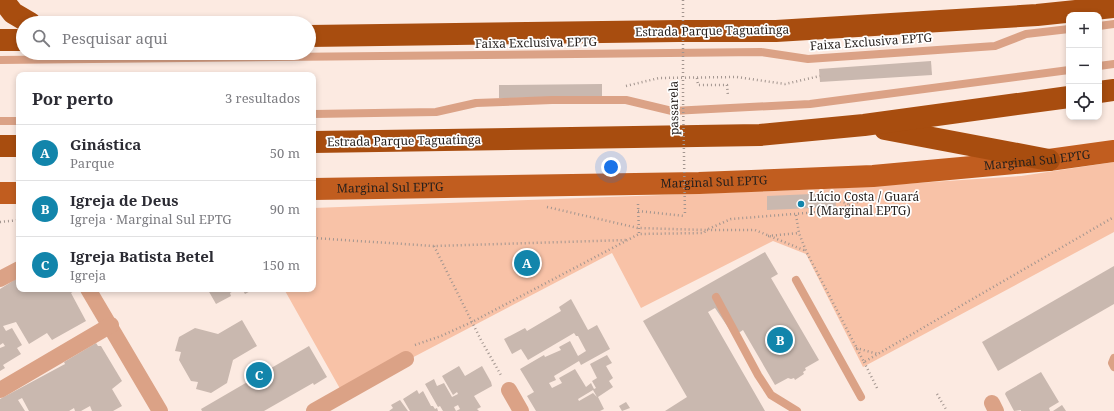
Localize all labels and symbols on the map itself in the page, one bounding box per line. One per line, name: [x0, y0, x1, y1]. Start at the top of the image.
street label: Estrada Parque Taguatinga: [635, 21, 790, 40]
street label: Faixa Exclusiva EPTG: [809, 29, 933, 54]
street label: Faixa Exclusiva EPTG: [475, 33, 598, 52]
street label: passarela: [665, 81, 682, 135]
street label: Estrada Parque Taguatinga: [327, 131, 482, 150]
street label: Marginal Sul EPTG: [983, 145, 1092, 174]
your location: [601, 157, 621, 177]
street label: Marginal Sul EPTG: [660, 171, 768, 192]
street label: Marginal Sul EPTG: [336, 178, 444, 197]
place label: Lúcio Costa / Guará I (Marginal EPTG): [809, 188, 920, 219]
marker: Lúcio Costa / Guará I (Marginal EPTG): [796, 199, 806, 209]
pin: A: [514, 248, 540, 278]
pin: B: [767, 325, 793, 355]
pin: C: [246, 360, 272, 390]

